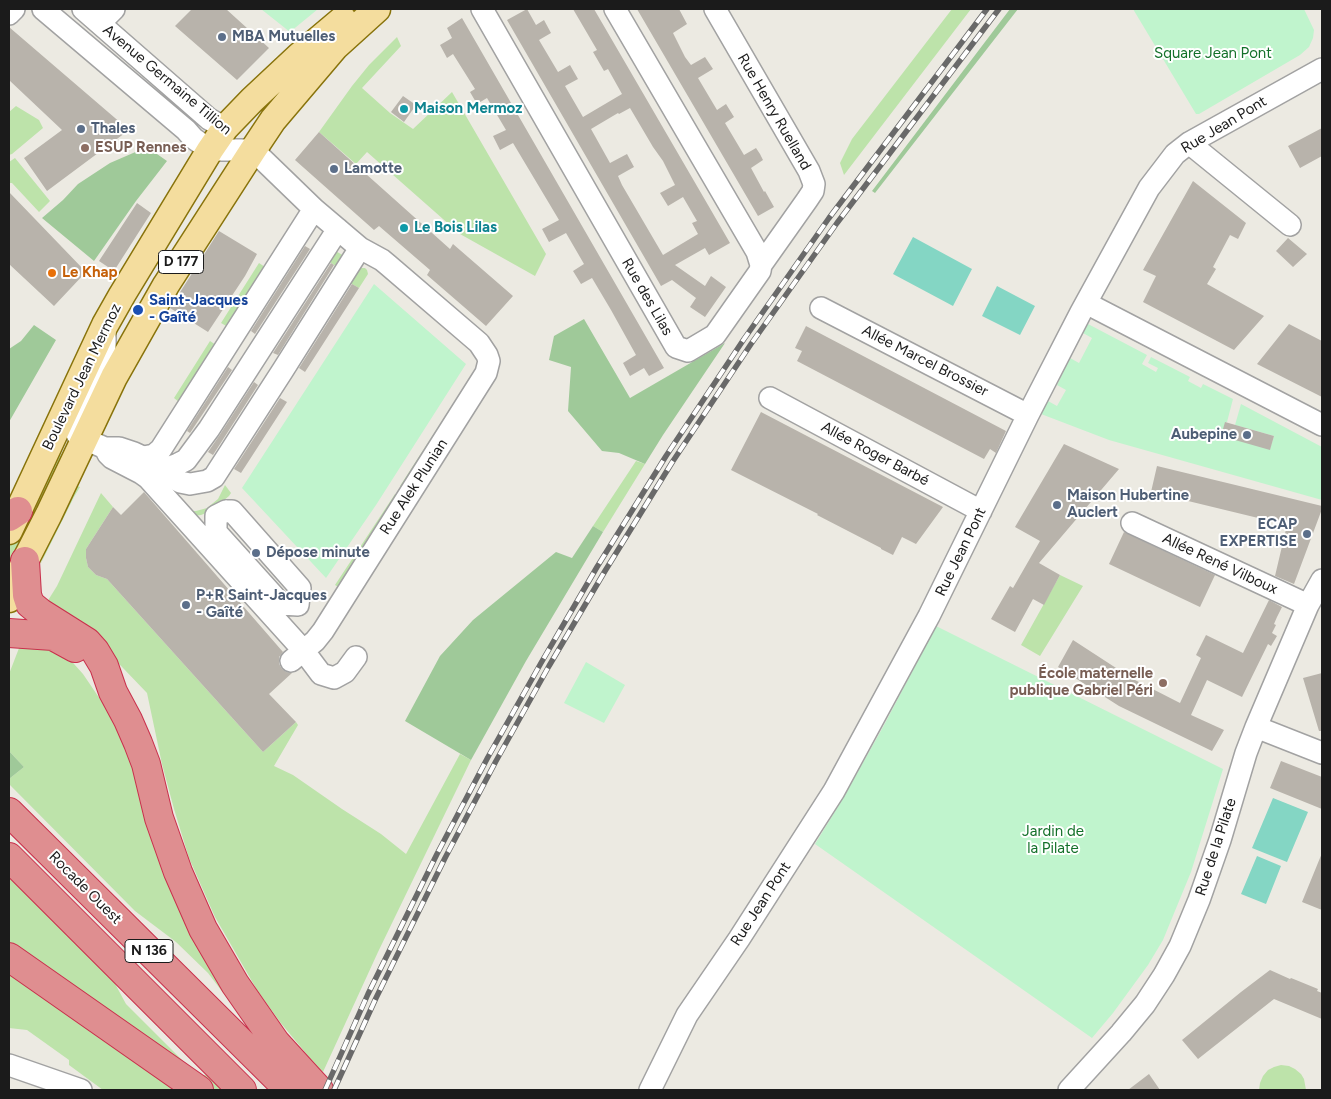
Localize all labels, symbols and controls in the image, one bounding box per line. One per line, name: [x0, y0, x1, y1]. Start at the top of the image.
street label: Avenue Germaine Tillion: [99, 21, 235, 139]
place label: MBA Mutuelles: [232, 28, 335, 46]
marker: MBA Mutuelles: [216, 31, 228, 43]
park label: Square Jean Pont: [1154, 45, 1272, 63]
street label: Rue Henry Ruelland: [733, 51, 815, 173]
street label: Rue Jean Pont: [1178, 92, 1270, 158]
place label: Maison Mermoz: [414, 100, 522, 118]
marker: Maison Mermoz: [398, 103, 410, 115]
place label: Thales: [91, 120, 135, 138]
marker: Thales: [75, 123, 87, 135]
place label: ESUP Rennes: [95, 139, 186, 157]
marker: ESUP Rennes: [79, 142, 91, 154]
place label: Lamotte: [344, 160, 402, 178]
marker: Lamotte: [328, 163, 340, 175]
place label: Le Bois Lilas: [414, 219, 497, 237]
marker: Le Bois Lilas: [398, 222, 410, 234]
road number: D 177: [158, 250, 204, 274]
street label: Rue des Lilas: [618, 255, 676, 339]
place label: Le Khap: [62, 264, 117, 282]
marker: Le Khap: [46, 267, 58, 279]
place label: Saint-Jacques - Gaîté: [149, 292, 248, 327]
street label: Boulevard Jean Mermoz: [39, 301, 125, 453]
marker: Saint-Jacques - Gaîté: [131, 303, 145, 317]
street label: Allée Marcel Brossier: [859, 321, 991, 401]
street label: Allée Roger Barbé: [818, 418, 932, 490]
place label: Aubepine: [1171, 426, 1237, 444]
marker: Aubepine: [1241, 429, 1253, 441]
street label: Rue Alek Plunian: [376, 436, 452, 538]
place label: Maison Hubertine Auclert: [1067, 487, 1189, 522]
marker: Maison Hubertine Auclert: [1051, 499, 1063, 511]
street label: Rue Jean Pont: [932, 505, 990, 599]
place label: ECAP EXPERTISE: [1220, 516, 1297, 551]
marker: ECAP EXPERTISE: [1301, 528, 1313, 540]
street label: Allée René Vilboux: [1160, 529, 1280, 599]
place label: Dépose minute: [266, 544, 370, 562]
marker: Dépose minute: [250, 547, 262, 559]
place label: P+R Saint-Jacques - Gaîté: [196, 587, 327, 622]
marker: P+R Saint-Jacques - Gaîté: [180, 599, 192, 611]
place label: École maternelle publique Gabriel Péri: [1009, 665, 1153, 700]
marker: École maternelle publique Gabriel Péri: [1157, 677, 1169, 689]
street label: Rue de la Pilate: [1192, 796, 1240, 898]
park label: Jardin de la Pilate: [1022, 823, 1084, 858]
street label: Rocade Ouest: [45, 848, 125, 928]
street label: Rue Jean Pont: [727, 859, 795, 949]
road number: N 136: [125, 939, 173, 962]

